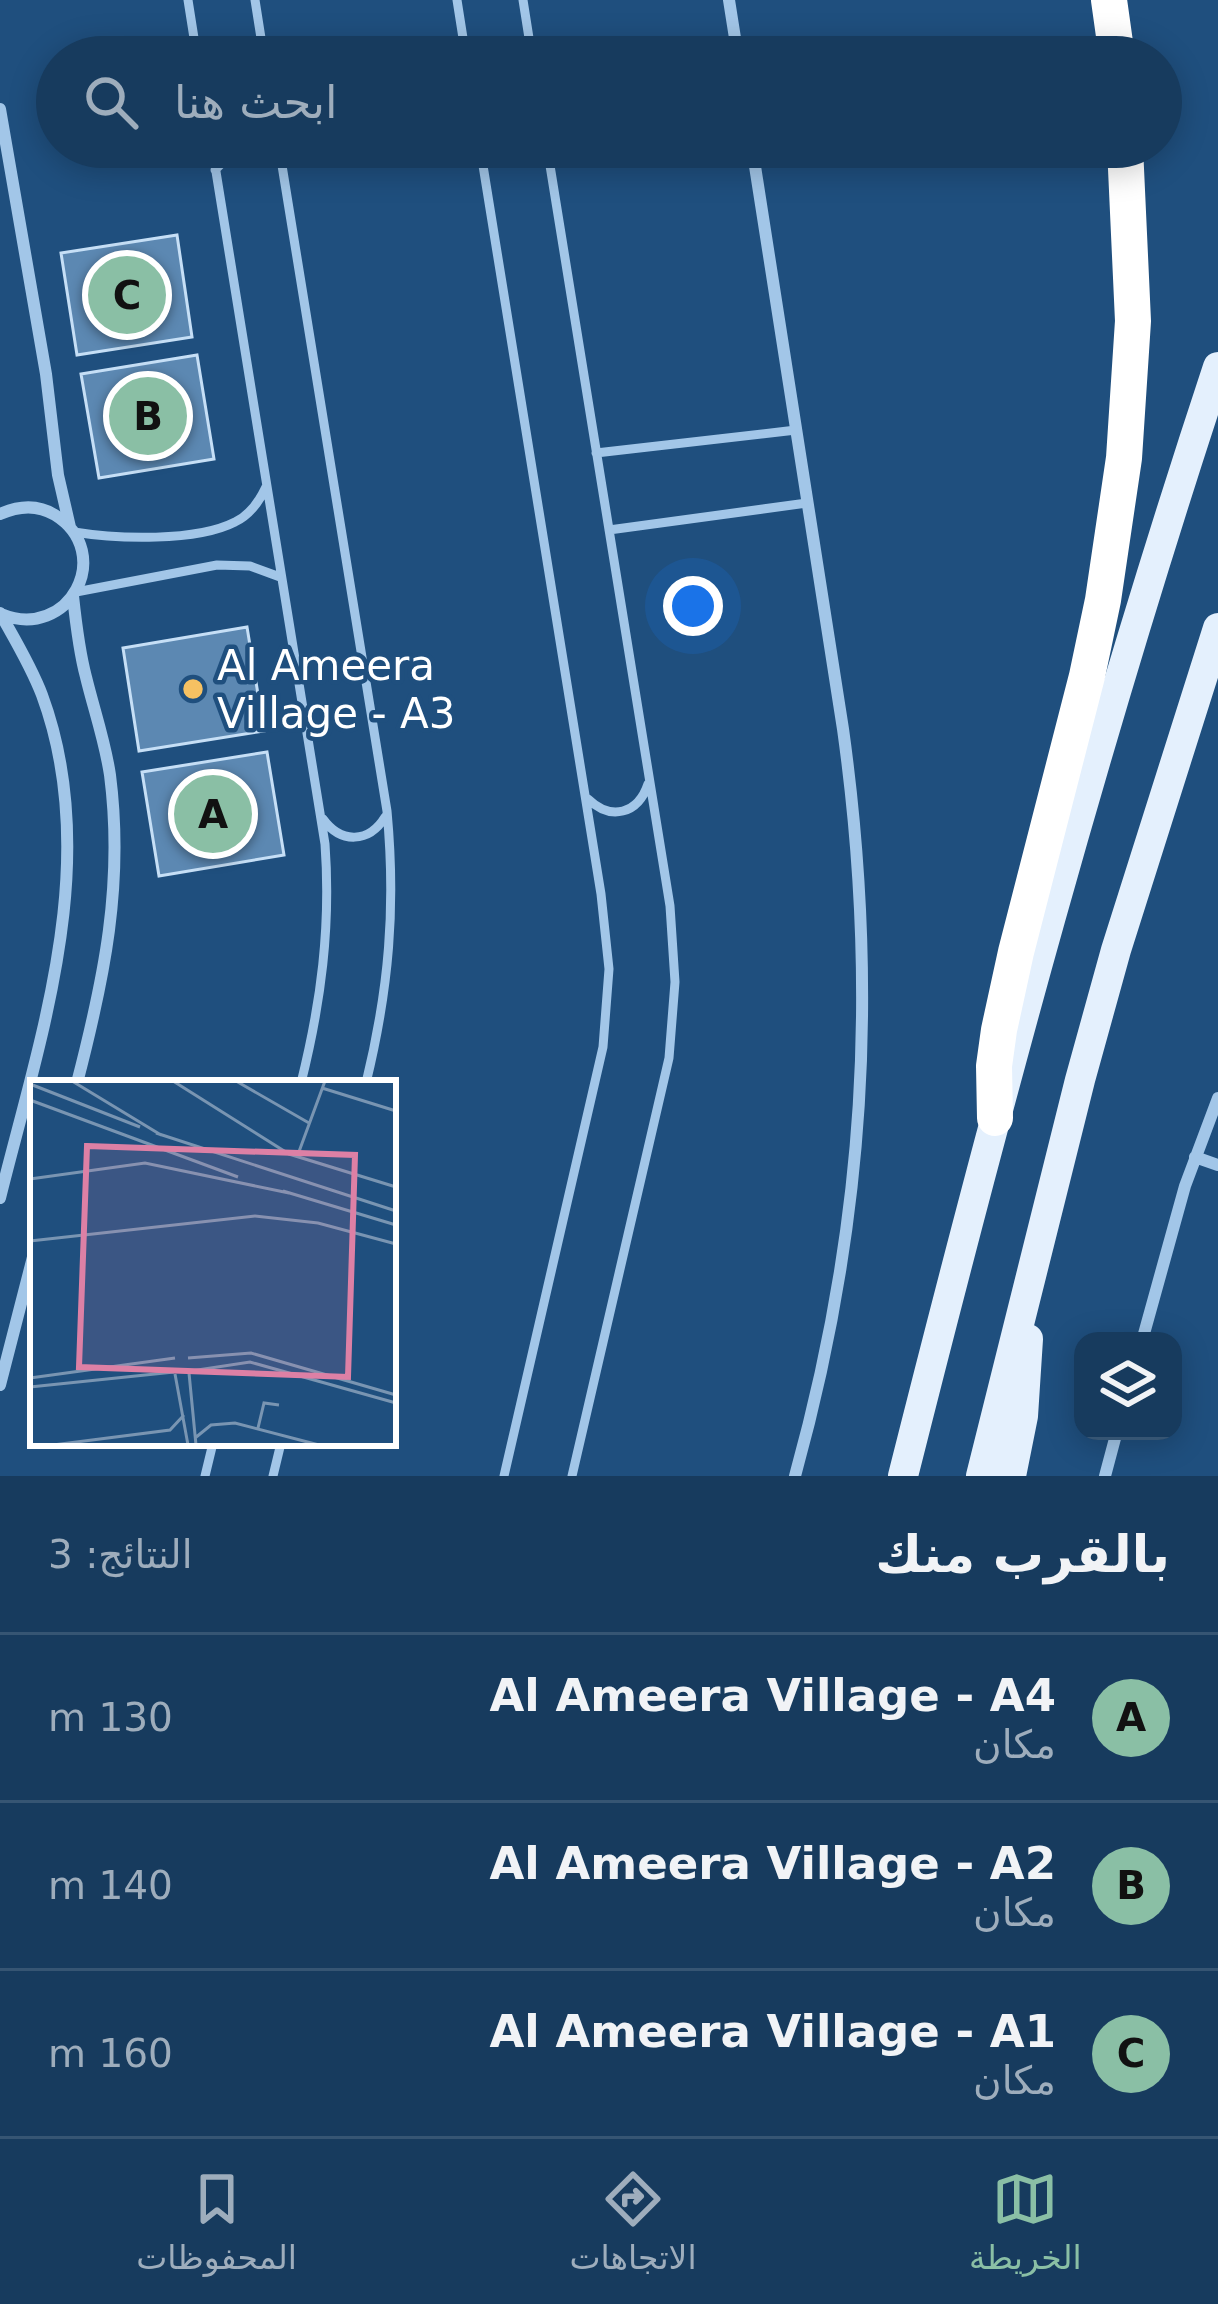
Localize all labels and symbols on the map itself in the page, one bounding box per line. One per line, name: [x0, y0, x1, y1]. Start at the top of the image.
pin: C: [88, 250, 166, 340]
pin: B: [109, 371, 187, 461]
your location: [663, 576, 723, 636]
place label: Al Ameera Village - A3: [217, 641, 455, 738]
marker: Al Ameera Village - A3: [180, 676, 206, 702]
pin: A: [174, 769, 252, 859]
inset map: [30, 1080, 396, 1446]

